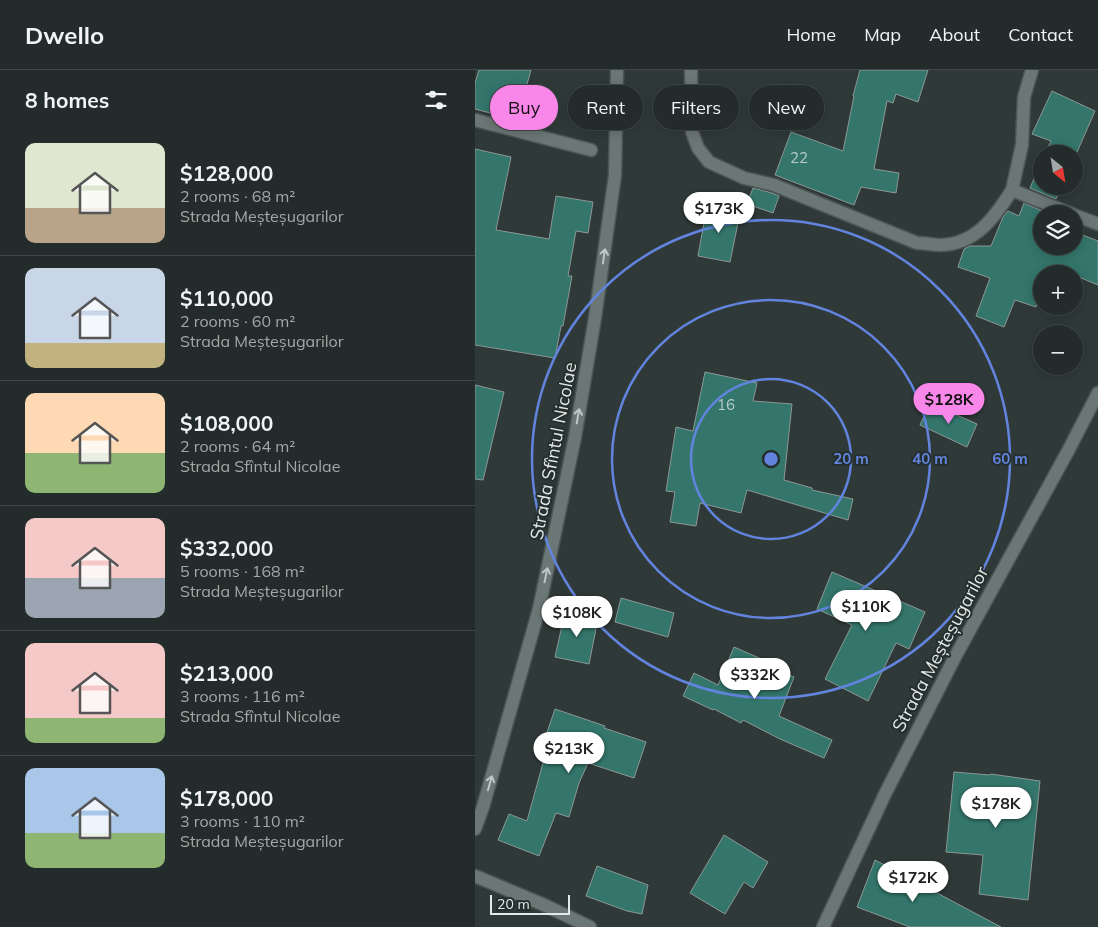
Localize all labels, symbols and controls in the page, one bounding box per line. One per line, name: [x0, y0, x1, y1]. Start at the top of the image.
text: Dwello: [25, 20, 104, 50]
text: Home: [786, 23, 836, 46]
text: Map: [864, 23, 901, 46]
text: About: [929, 23, 980, 46]
text: Contact: [1008, 23, 1073, 46]
chip: Buy: [490, 85, 558, 130]
chip: Rent: [568, 85, 643, 130]
chip: Filters: [653, 85, 739, 130]
chip: New: [749, 85, 824, 130]
icon: filters: [422, 86, 450, 114]
text: 8 homes: [25, 87, 109, 113]
north arrow: [1033, 145, 1083, 195]
map controls: [1033, 145, 1083, 375]
house number: 22: [790, 148, 808, 167]
text: $128,000: [180, 160, 273, 186]
icon: home: [65, 163, 125, 223]
text: 2 rooms · 68 m²: [180, 186, 295, 206]
pin: $173K: [684, 191, 754, 234]
text: $173K: [694, 198, 744, 218]
button: layers: [1033, 205, 1083, 255]
text: Strada Meșteșugarilor: [180, 206, 344, 226]
one-way arrow: [599, 248, 609, 264]
button: +: [1033, 265, 1083, 315]
text: $110,000: [180, 285, 273, 311]
icon: home: [65, 288, 125, 348]
text: 2 rooms · 60 m²: [180, 311, 295, 331]
button: −: [1033, 325, 1083, 375]
text: Strada Meșteșugarilor: [180, 331, 344, 351]
street label: Strada Sfîntul Nicolae: [524, 360, 582, 542]
pin: $128K: [914, 382, 984, 425]
text: $128K: [924, 389, 974, 409]
house number: 16: [717, 395, 735, 414]
one-way arrow: [574, 408, 584, 424]
text: $108,000: [180, 410, 273, 436]
icon: home: [65, 413, 125, 473]
text: 2 rooms · 64 m²: [180, 436, 295, 456]
text: 20 m: [833, 449, 869, 468]
text: 40 m: [912, 449, 948, 468]
text: 60 m: [992, 449, 1028, 468]
centre of rings: [762, 450, 780, 468]
text: Strada Sfîntul Nicolae: [180, 456, 340, 476]
text: $332,000: [180, 535, 273, 561]
icon: home: [65, 538, 125, 598]
text: 5 rooms · 168 m²: [180, 561, 305, 581]
street label: Strada Meșteșugarilor: [887, 562, 994, 736]
one-way arrow: [542, 568, 552, 584]
text: Strada Meșteșugarilor: [180, 581, 344, 601]
pin: $110K: [831, 590, 901, 632]
pin: $108K: [542, 596, 612, 638]
text: $110K: [841, 596, 891, 616]
text: $108K: [552, 602, 602, 622]
pin: $332K: [720, 658, 790, 700]
text: $213,000: [180, 660, 273, 686]
icon: home: [65, 663, 125, 723]
text: $332K: [730, 664, 780, 684]
text: 3 rooms · 116 m²: [180, 686, 305, 706]
text: Strada Sfîntul Nicolae: [180, 706, 340, 726]
pin: $213K: [534, 732, 604, 774]
text: $213K: [544, 738, 594, 758]
one-way arrow: [486, 775, 496, 791]
text: $178,000: [180, 785, 273, 811]
pin: $178K: [961, 786, 1031, 829]
icon: home: [65, 788, 125, 848]
text: $178K: [971, 793, 1021, 813]
text: 3 rooms · 110 m²: [180, 811, 305, 831]
text: Strada Meșteșugarilor: [180, 831, 344, 851]
pin: $172K: [878, 860, 948, 903]
text: $172K: [888, 867, 938, 887]
scale bar: [490, 892, 570, 915]
text: 20 m: [497, 895, 530, 913]

